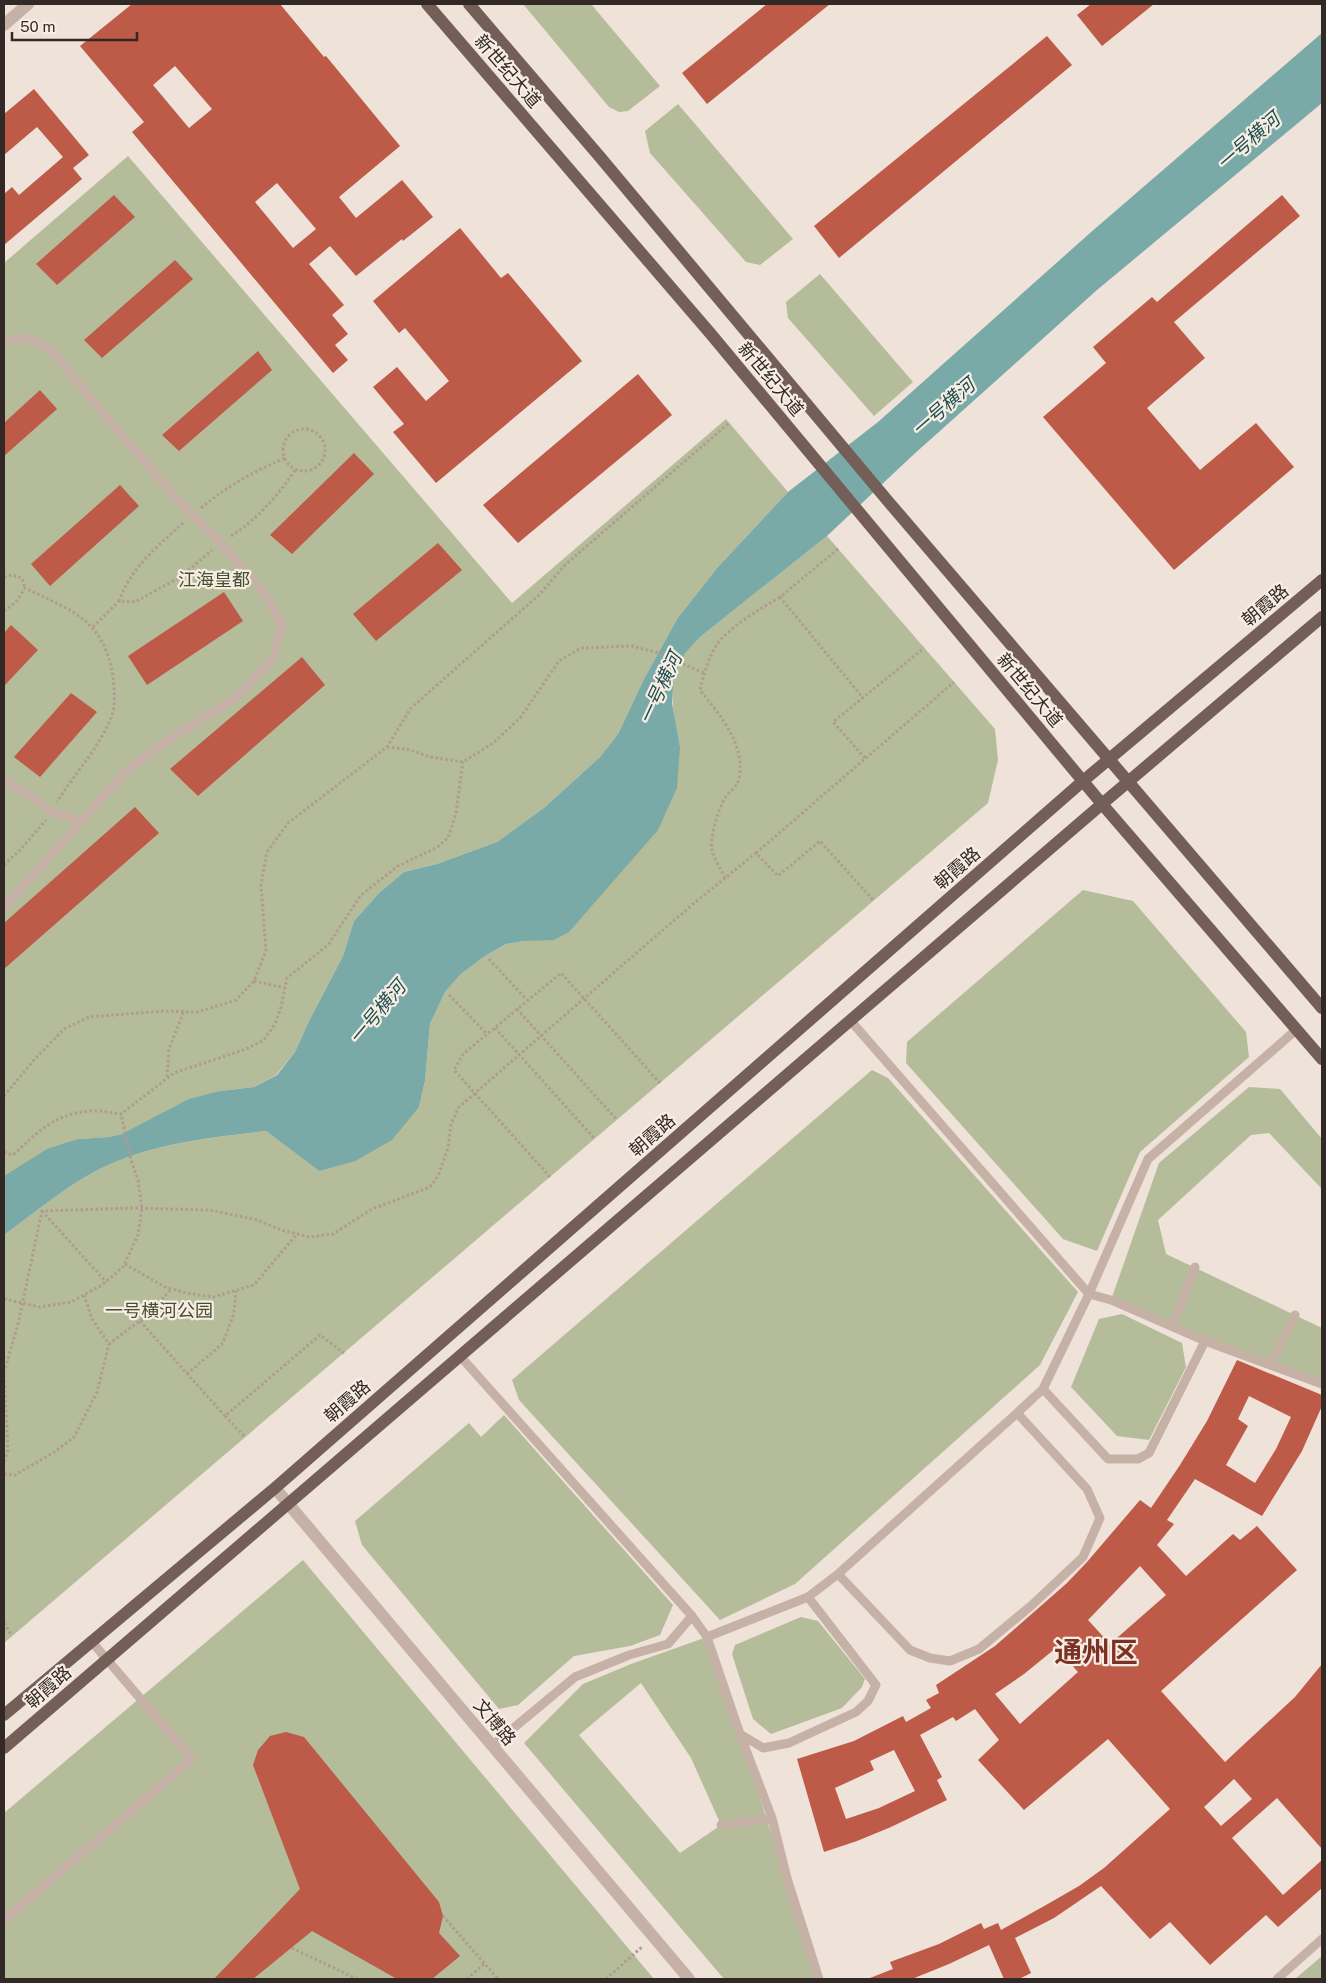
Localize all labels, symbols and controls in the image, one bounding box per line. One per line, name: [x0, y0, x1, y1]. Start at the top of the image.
scale bar: [12, 10, 138, 42]
text: 50 m: [20, 18, 55, 35]
street label: 新世纪大道: [471, 30, 545, 112]
water label: 一号横河: [1212, 105, 1287, 174]
street label: 新世纪大道: [734, 338, 808, 420]
water label: 一号横河: [907, 371, 982, 440]
park label: 江海皇都: [178, 569, 250, 590]
street label: 朝霞路: [1238, 580, 1292, 630]
water label: 一号横河: [634, 645, 688, 727]
street label: 新世纪大道: [993, 649, 1067, 731]
street label: 朝霞路: [930, 842, 984, 894]
water label: 一号横河: [344, 973, 412, 1048]
street label: 朝霞路: [625, 1109, 679, 1161]
park label: 一号横河公园: [105, 1300, 213, 1321]
street label: 朝霞路: [320, 1375, 374, 1427]
district label: 通州区: [1054, 1635, 1138, 1668]
street label: 朝霞路: [21, 1661, 75, 1713]
street label: 文博路: [470, 1695, 520, 1749]

